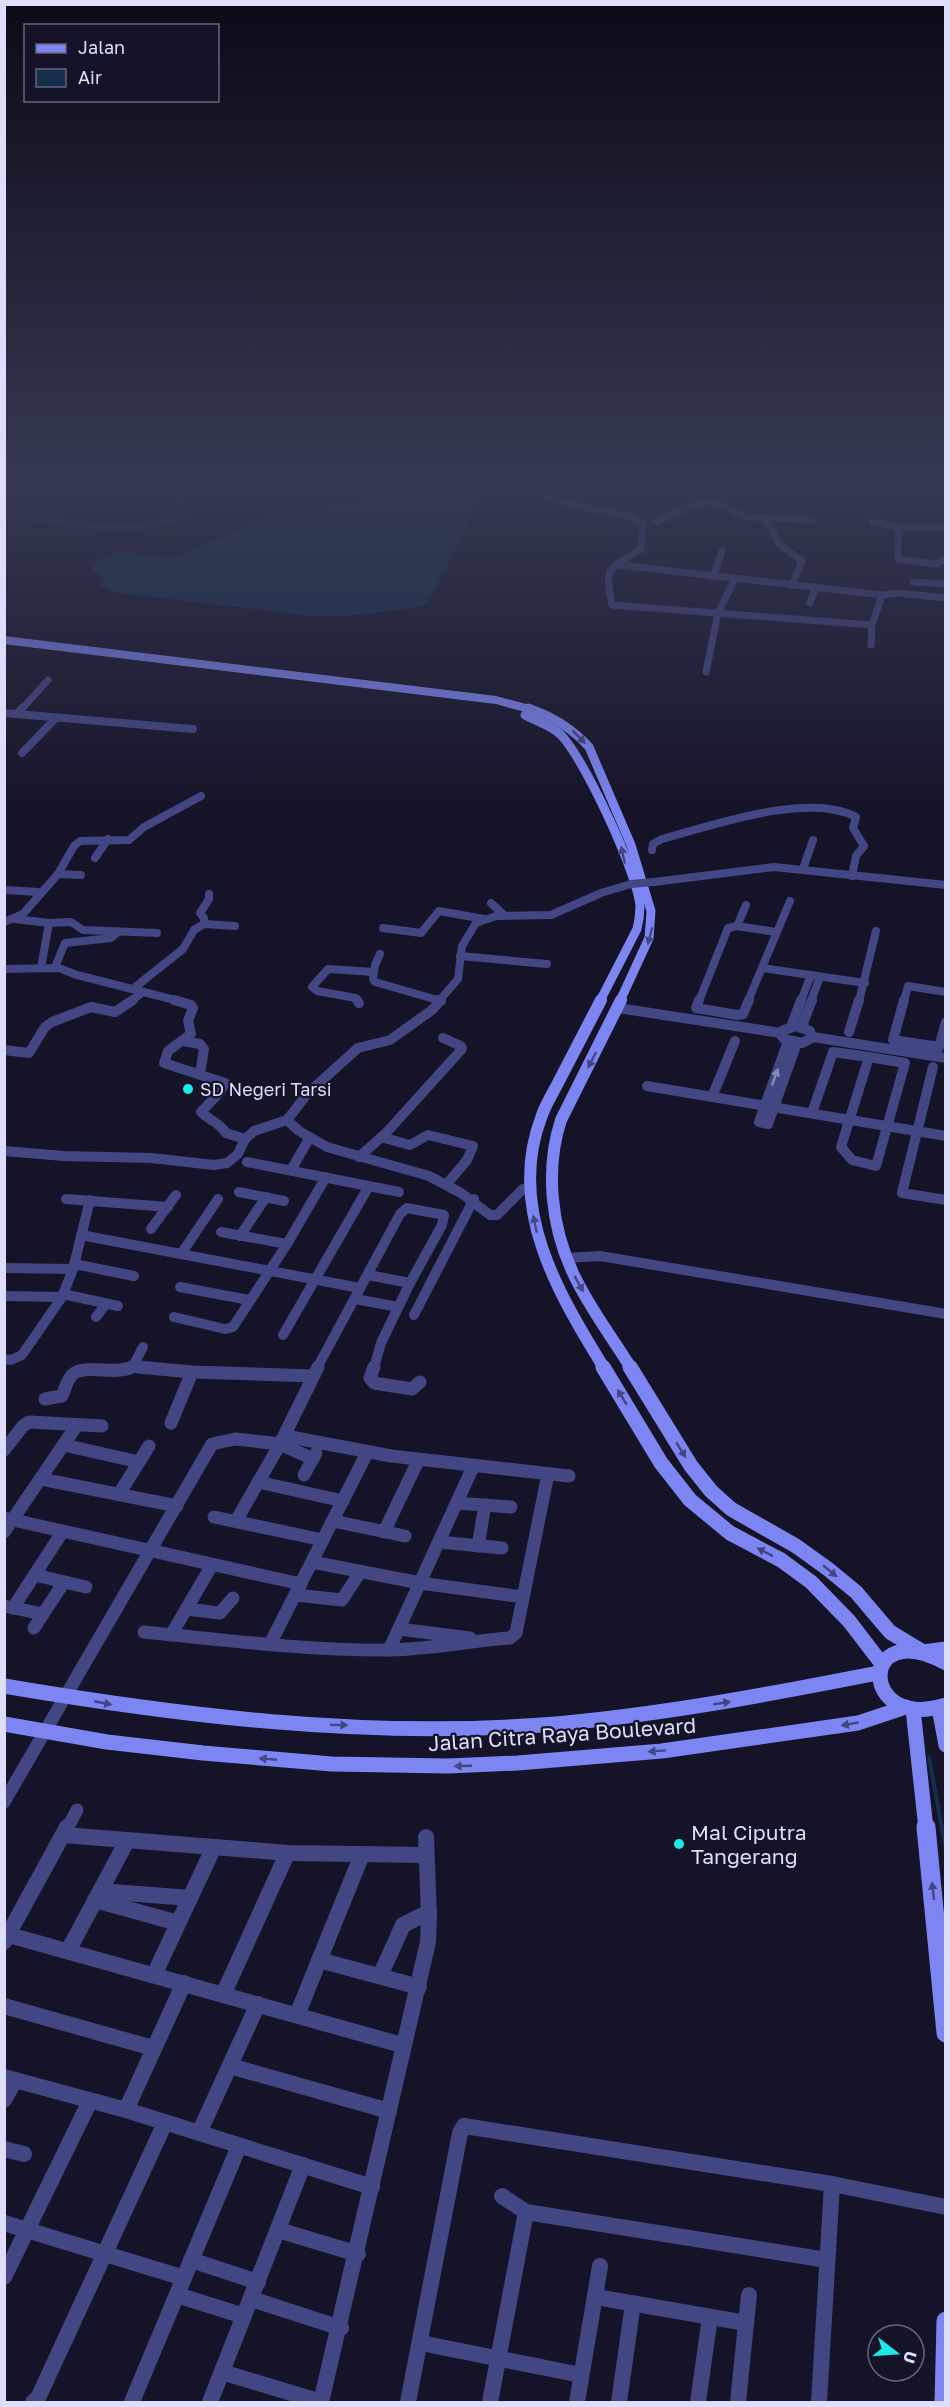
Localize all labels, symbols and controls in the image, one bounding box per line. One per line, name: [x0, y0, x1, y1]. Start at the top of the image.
legend: [24, 24, 219, 102]
text: Jalan: [78, 36, 125, 58]
text: Air: [78, 66, 102, 88]
one-way arrow: [572, 729, 586, 744]
one-way arrow: [618, 845, 627, 864]
one-way arrow: [644, 927, 654, 945]
one-way arrow: [587, 1051, 597, 1069]
one-way arrow: [771, 1068, 781, 1086]
place label: SD Negeri Tarsi: [200, 1078, 332, 1100]
marker: SD Negeri Tarsi: [181, 1082, 195, 1096]
one-way arrow: [530, 1214, 539, 1233]
one-way arrow: [574, 1275, 584, 1292]
one-way arrow: [616, 1389, 627, 1405]
one-way arrow: [675, 1442, 686, 1458]
one-way arrow: [757, 1547, 774, 1557]
one-way arrow: [822, 1564, 838, 1577]
one-way arrow: [713, 1698, 732, 1707]
one-way arrow: [94, 1699, 113, 1708]
street label: Jalan Citra Raya Boulevard: [427, 1712, 697, 1756]
one-way arrow: [330, 1720, 349, 1730]
one-way arrow: [840, 1720, 859, 1729]
one-way arrow: [647, 1746, 666, 1756]
one-way arrow: [258, 1754, 277, 1764]
one-way arrow: [453, 1761, 472, 1770]
place label: Mal Ciputra Tangerang: [691, 1819, 807, 1869]
marker: Mal Ciputra Tangerang: [672, 1837, 686, 1851]
one-way arrow: [928, 1882, 937, 1901]
north arrow: [866, 2323, 926, 2383]
text: U: [899, 2349, 922, 2366]

